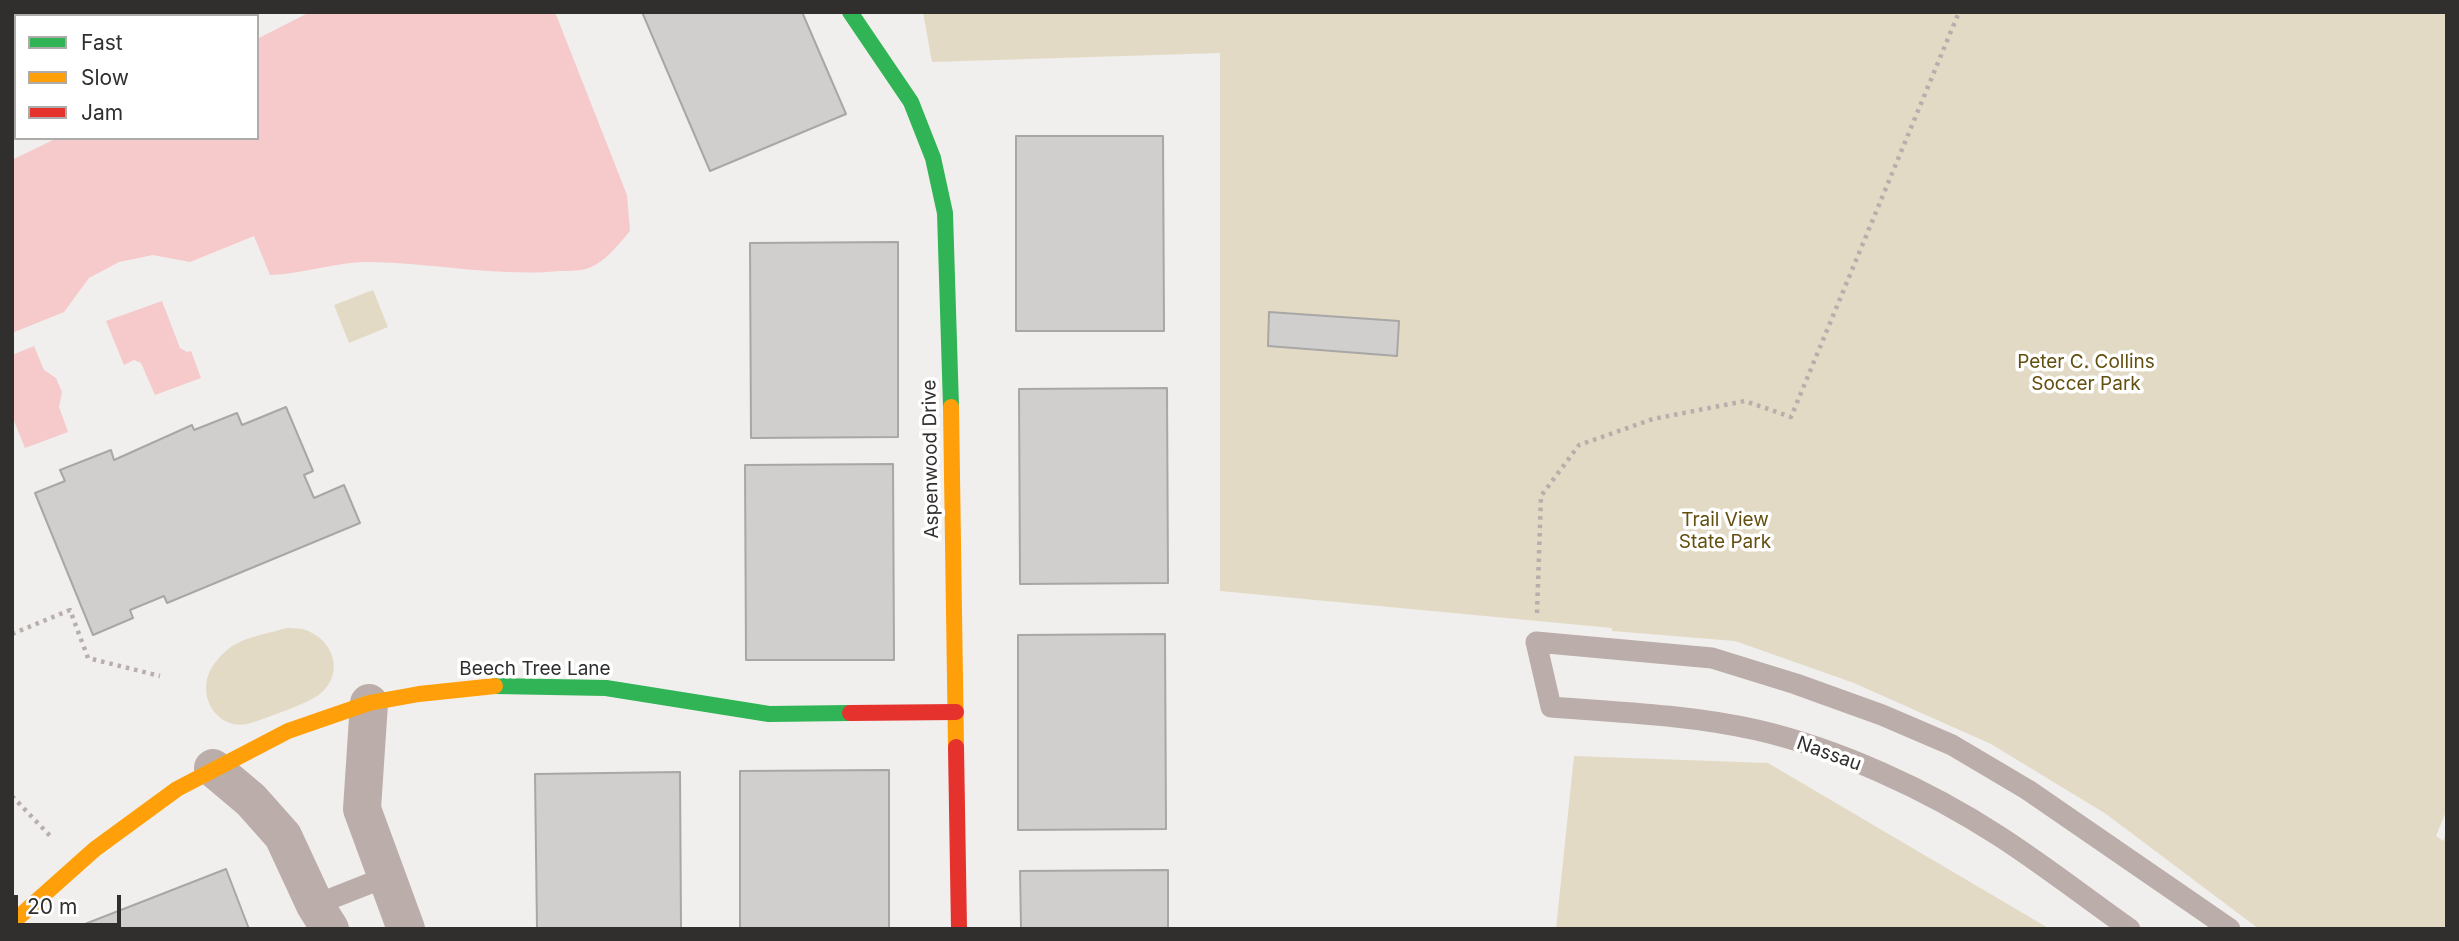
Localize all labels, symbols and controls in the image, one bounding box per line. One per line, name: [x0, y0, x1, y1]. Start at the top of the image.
legend: [14, 14, 259, 140]
text: Fast: [81, 30, 123, 55]
text: Slow: [81, 65, 129, 90]
text: Jam: [81, 100, 123, 125]
park label: Peter C. Collins Soccer Park: [2017, 351, 2155, 395]
street label: Aspenwood Drive: [918, 379, 944, 539]
park label: Trail View State Park: [1679, 509, 1771, 553]
street label: Beech Tree Lane: [459, 658, 611, 680]
street label: Nassau: [1794, 732, 1864, 776]
scale bar: [18, 881, 124, 925]
text: 20 m: [27, 894, 77, 919]

